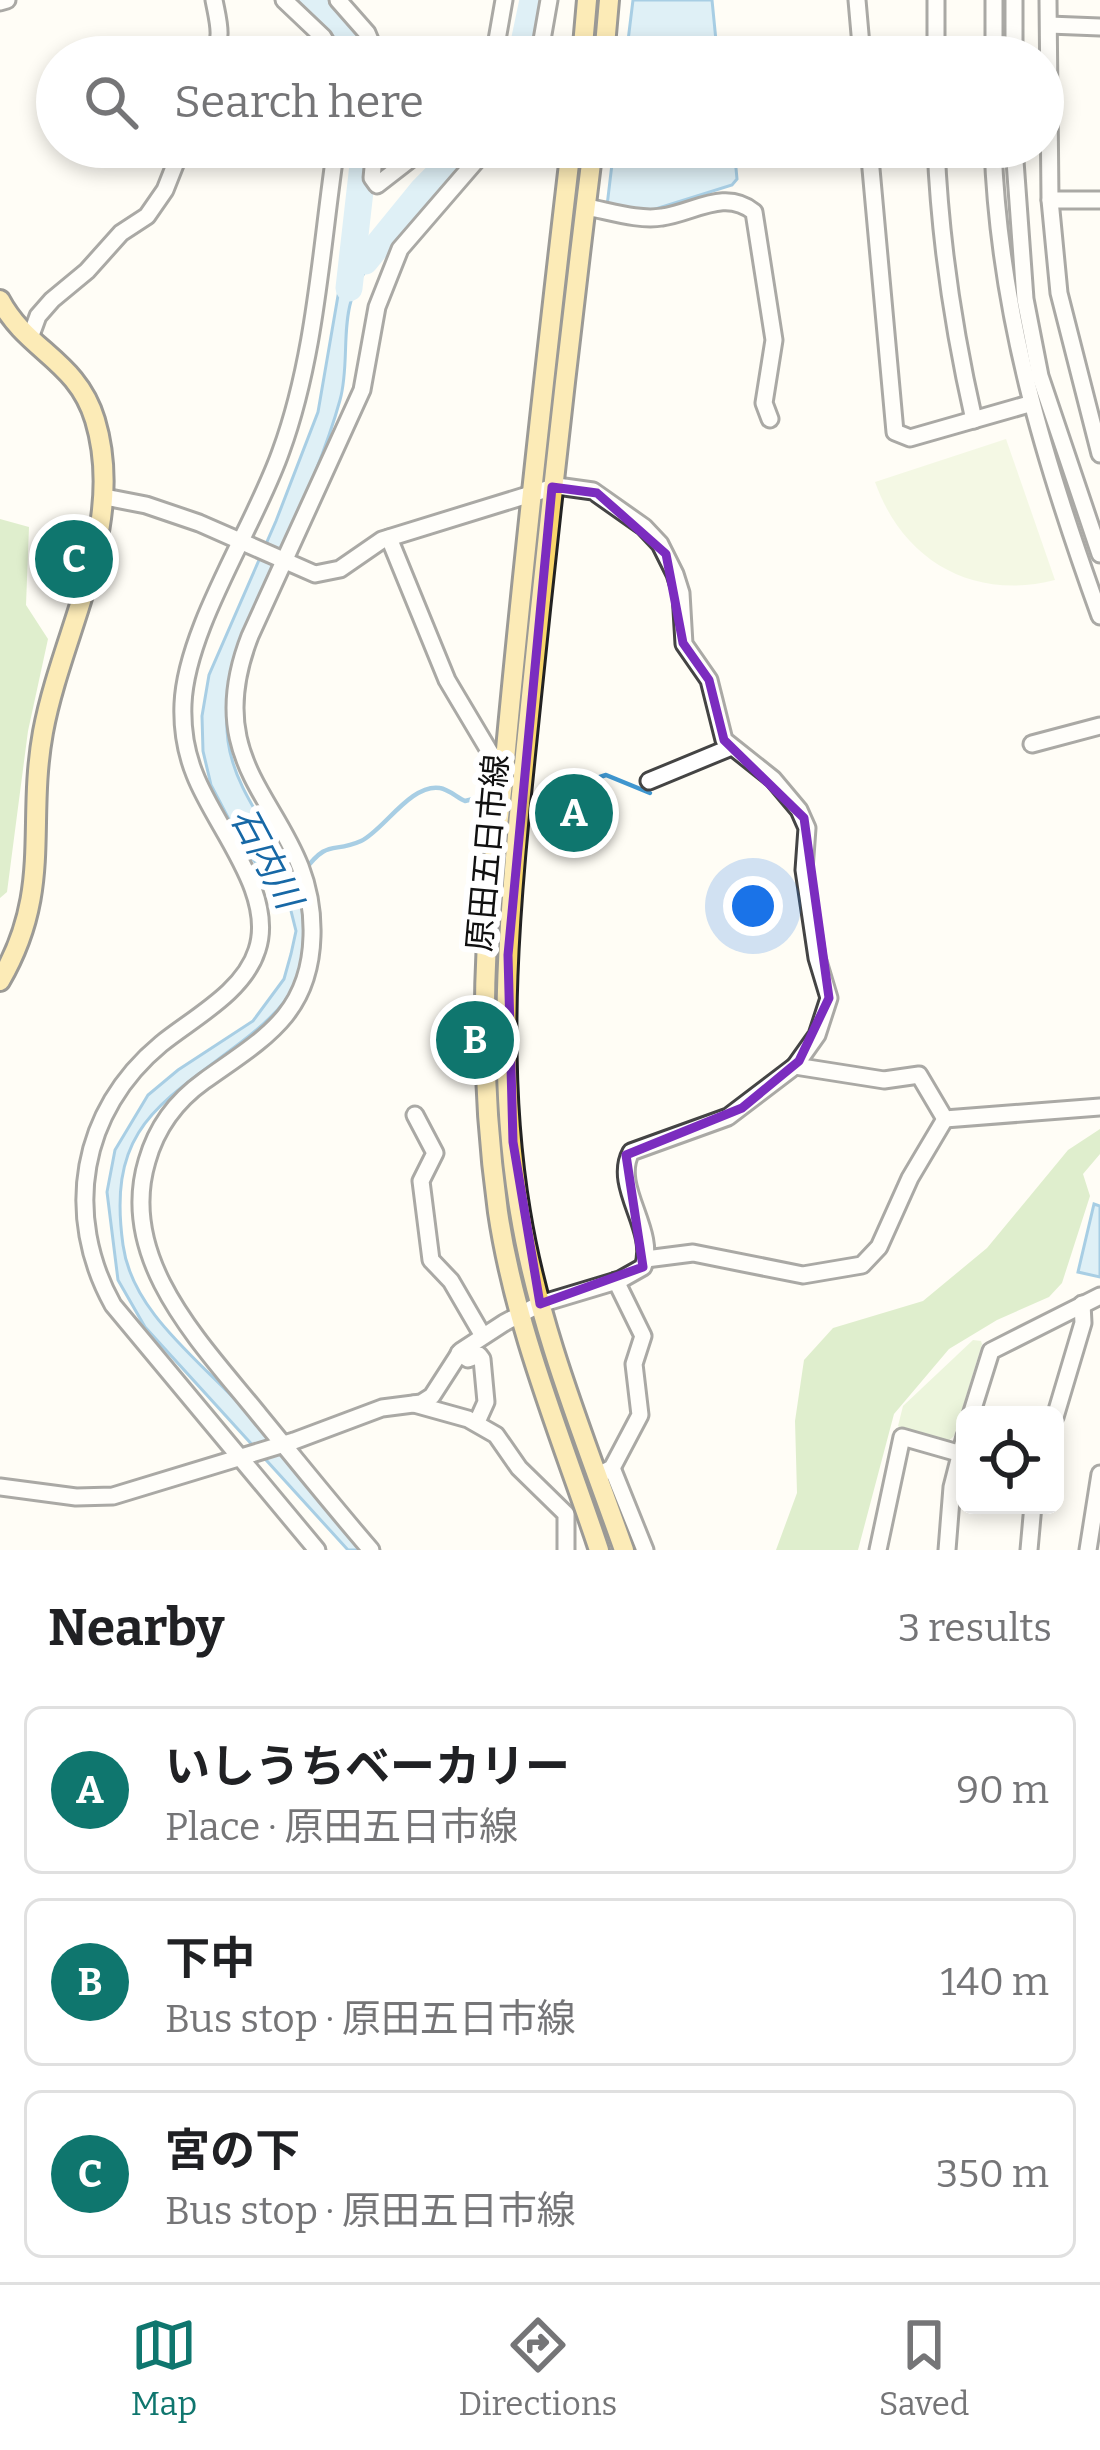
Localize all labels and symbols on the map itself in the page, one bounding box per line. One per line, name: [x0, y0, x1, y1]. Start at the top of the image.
pin: C: [35, 514, 113, 604]
street label: 原田五日市線: [459, 753, 517, 953]
pin: A: [535, 768, 613, 858]
water label: 石内川: [221, 800, 313, 920]
your location: [723, 876, 783, 936]
pin: B: [436, 995, 514, 1085]

